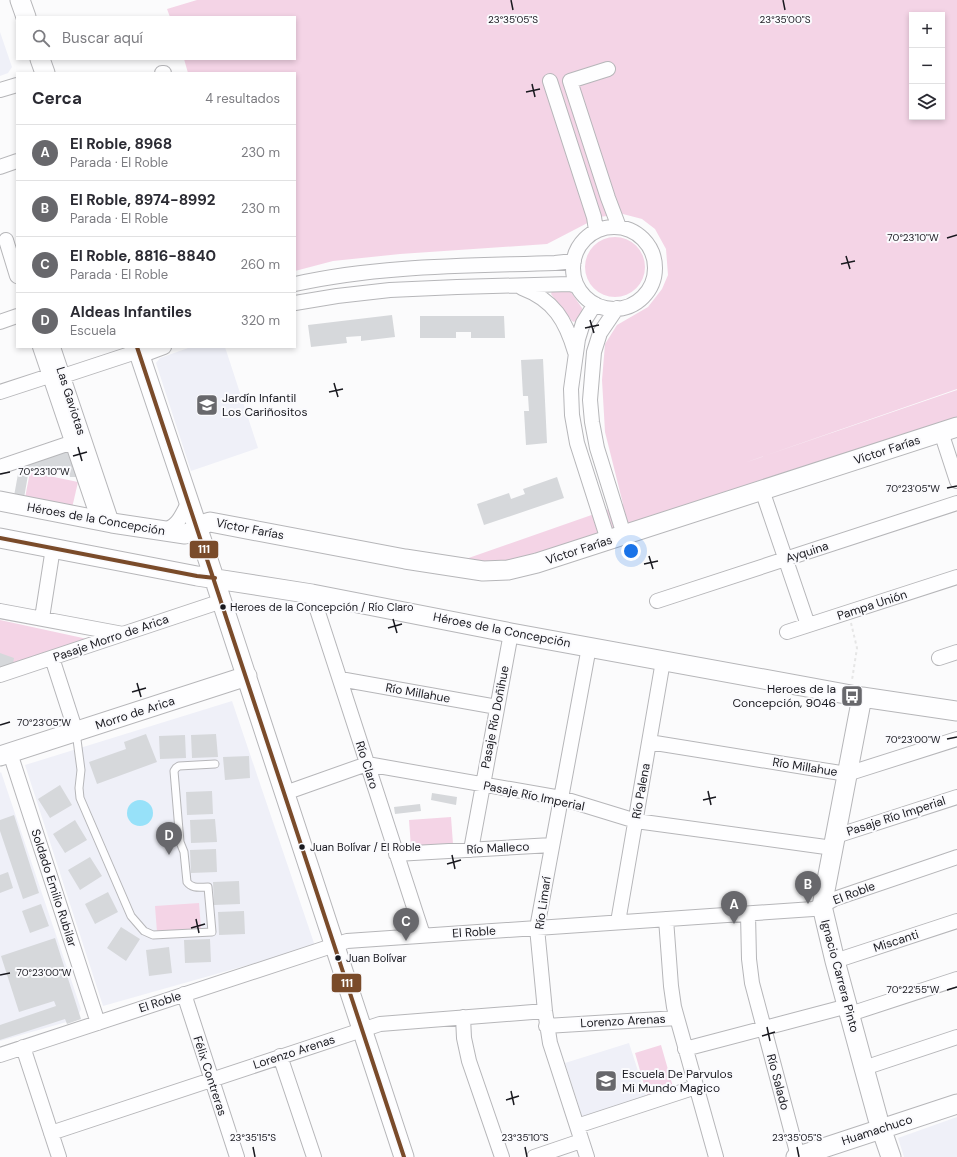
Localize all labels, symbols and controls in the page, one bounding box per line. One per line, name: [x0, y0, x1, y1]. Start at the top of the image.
map controls: [909, 12, 945, 120]
button: +: [909, 12, 945, 48]
text: 23°35'05"S: [488, 13, 538, 26]
text: 23°35'00"S: [760, 13, 811, 26]
search box: [16, 16, 296, 60]
icon: search: [30, 27, 52, 49]
text: Buscar aquí: [62, 28, 143, 48]
button: −: [909, 48, 945, 84]
button: layers: [909, 84, 945, 120]
text: Cerca: [32, 87, 82, 109]
text: 4 resultados: [205, 90, 280, 107]
text: El Roble, 8968: [70, 134, 172, 154]
text: A: [40, 144, 50, 161]
text: 230 m: [241, 144, 280, 161]
text: Parada · El Roble: [70, 154, 168, 171]
text: El Roble, 8974-8992: [70, 190, 215, 210]
text: B: [41, 200, 49, 217]
text: 230 m: [241, 200, 280, 217]
text: Parada · El Roble: [70, 210, 168, 227]
text: 70°23'10"W: [887, 231, 939, 244]
text: El Roble, 8816-8840: [70, 246, 216, 266]
text: C: [40, 256, 50, 273]
text: 260 m: [240, 256, 280, 273]
text: Parada · El Roble: [70, 266, 168, 283]
text: Aldeas Infantiles: [70, 302, 192, 322]
text: D: [40, 312, 50, 329]
text: 320 m: [241, 312, 280, 329]
text: Escuela: [70, 322, 116, 339]
street label: Las Gaviotas: [52, 365, 90, 437]
place label: Jardín Infantil Los Cariñositos: [222, 390, 307, 420]
school or university icon: Jardín Infantil Los Cariñositos: [194, 392, 220, 418]
street label: Víctor Farías: [852, 432, 922, 468]
text: 70°23'10"W: [18, 465, 70, 478]
text: 70°23'05"W: [886, 482, 940, 495]
street label: Héroes de la Concepción: [26, 499, 166, 539]
street label: Víctor Farías: [215, 515, 285, 543]
street label: Víctor Farías: [544, 532, 614, 568]
street label: Ayquina: [784, 538, 830, 566]
line badge: 111: [189, 540, 219, 559]
your location: [621, 541, 641, 561]
text: 111: [198, 542, 210, 556]
street label: Pampa Unión: [835, 586, 909, 624]
place label: Heroes de la Concepción / Río Claro: [230, 600, 413, 614]
marker: Heroes de la Concepción / Río Claro: [218, 602, 228, 612]
street label: Héroes de la Concepción: [432, 609, 572, 651]
street label: Pasaje Morro de Arica: [51, 611, 171, 665]
street label: Pasaje Río Doñihue: [477, 664, 513, 770]
street label: Río Millahue: [384, 679, 452, 707]
place label: Heroes de la Concepción, 9046: [733, 681, 836, 711]
bus stop icon: Heroes de la Concepción, 9046: [839, 683, 865, 709]
street label: Morro de Arica: [93, 693, 177, 733]
text: 70°23'05"W: [17, 716, 71, 729]
text: 70°23'00"W: [886, 733, 941, 746]
street label: Río Claro: [352, 739, 382, 791]
street label: Río Millahue: [771, 754, 839, 780]
street label: Río Palena: [628, 762, 654, 820]
street label: Pasaje Río Imperial: [482, 777, 586, 815]
street label: Pasaje Río Imperial: [844, 792, 948, 840]
pin: D: [156, 822, 182, 855]
street label: Soldado Emilio Rubilar: [27, 827, 81, 949]
street label: Río Malleco: [466, 838, 530, 858]
place label: Juan Bolívar / El Roble: [310, 840, 421, 854]
marker: Juan Bolívar / El Roble: [297, 842, 307, 852]
pin: B: [795, 871, 821, 904]
street label: Río Limarí: [531, 875, 555, 931]
street label: El Roble: [831, 878, 877, 908]
pin: A: [721, 891, 747, 924]
pin: C: [393, 908, 419, 941]
street label: Ignacio Carrera Pinto: [817, 918, 863, 1034]
street label: El Roble: [452, 922, 496, 941]
street label: Miscanti: [871, 926, 921, 956]
place label: Juan Bolívar: [346, 951, 407, 965]
marker: Juan Bolívar: [333, 953, 343, 963]
text: 70°23'00"W: [17, 966, 72, 979]
line badge: 111: [331, 973, 362, 993]
text: 111: [341, 976, 353, 990]
text: 70°22'55"W: [887, 983, 940, 996]
street label: El Roble: [137, 988, 183, 1016]
street label: Lorenzo Arenas: [580, 1011, 666, 1031]
street label: Lorenzo Arenas: [251, 1031, 337, 1073]
street label: Félix Contreras: [190, 1034, 230, 1118]
street label: Río Salado: [763, 1052, 793, 1112]
place label: Escuela De Parvulos Mi Mundo Magico: [622, 1066, 733, 1096]
school or university icon: Escuela De Parvulos Mi Mundo Magico: [593, 1068, 619, 1094]
street label: Huamachuco: [840, 1111, 914, 1149]
text: 23°35'15"S: [230, 1131, 276, 1144]
text: 23°35'10"S: [501, 1131, 549, 1144]
text: 23°35'05"S: [772, 1131, 822, 1144]

